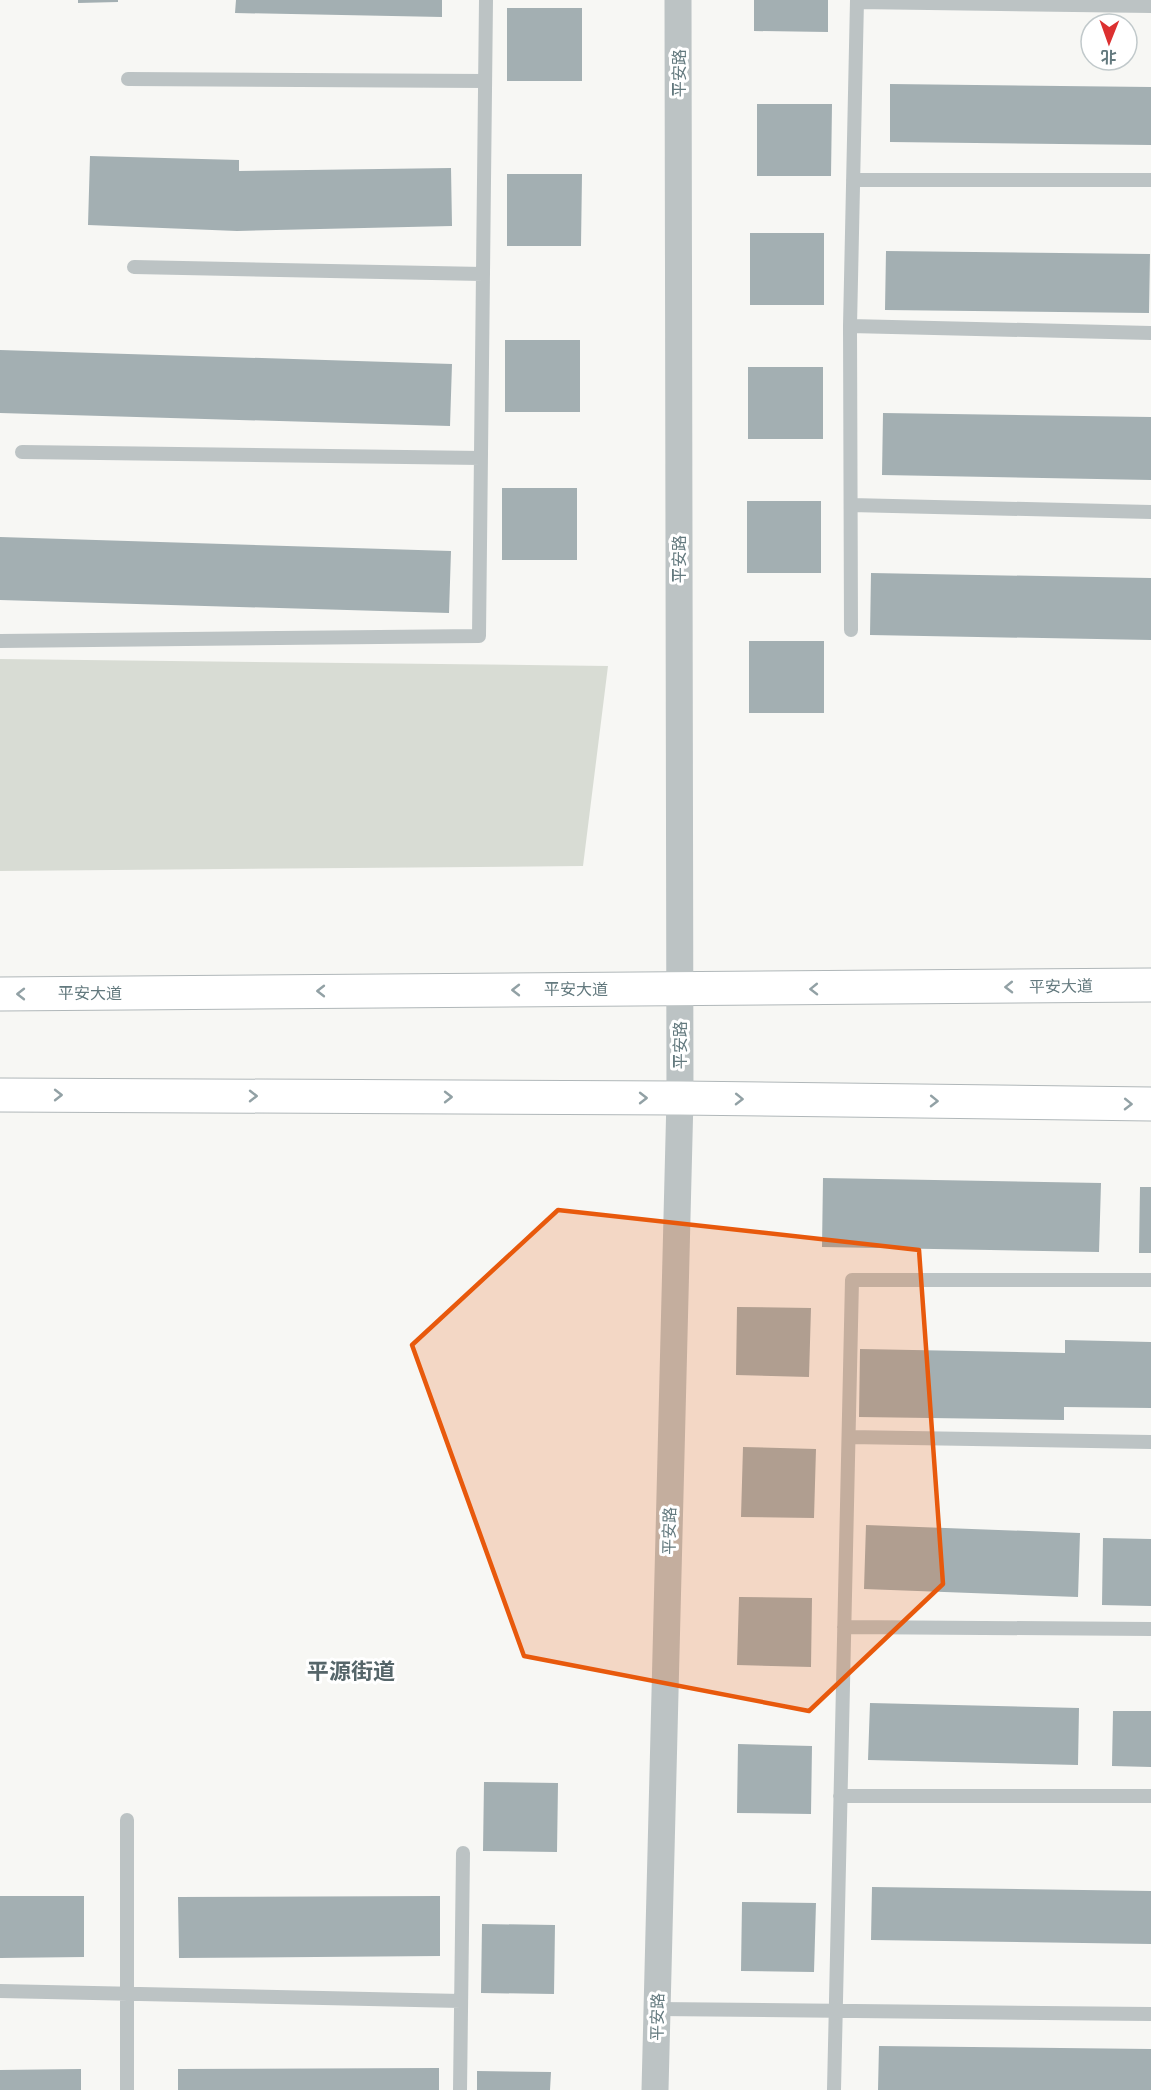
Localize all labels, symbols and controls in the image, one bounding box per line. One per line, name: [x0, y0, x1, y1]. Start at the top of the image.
north arrow: [1079, 12, 1139, 72]
text: 北: [1101, 46, 1117, 68]
street label: 平安路: [668, 49, 690, 97]
street label: 平安路: [668, 535, 690, 583]
street label: 平安大道: [1029, 974, 1093, 998]
street label: 平安大道: [544, 978, 608, 1000]
one-way arrow: [1004, 981, 1013, 993]
street label: 平安大道: [58, 982, 122, 1004]
one-way arrow: [809, 983, 818, 995]
one-way arrow: [512, 984, 521, 996]
one-way arrow: [317, 985, 326, 997]
one-way arrow: [17, 988, 26, 1000]
street label: 平安路: [669, 1021, 691, 1069]
one-way arrow: [54, 1089, 63, 1101]
one-way arrow: [249, 1090, 258, 1102]
one-way arrow: [444, 1091, 453, 1103]
one-way arrow: [639, 1092, 648, 1104]
one-way arrow: [734, 1093, 743, 1105]
one-way arrow: [929, 1095, 938, 1108]
one-way arrow: [1124, 1098, 1133, 1110]
street label: 平安路: [658, 1507, 680, 1555]
district label: 平源街道: [307, 1656, 395, 1686]
street label: 平安路: [646, 1993, 668, 2041]

